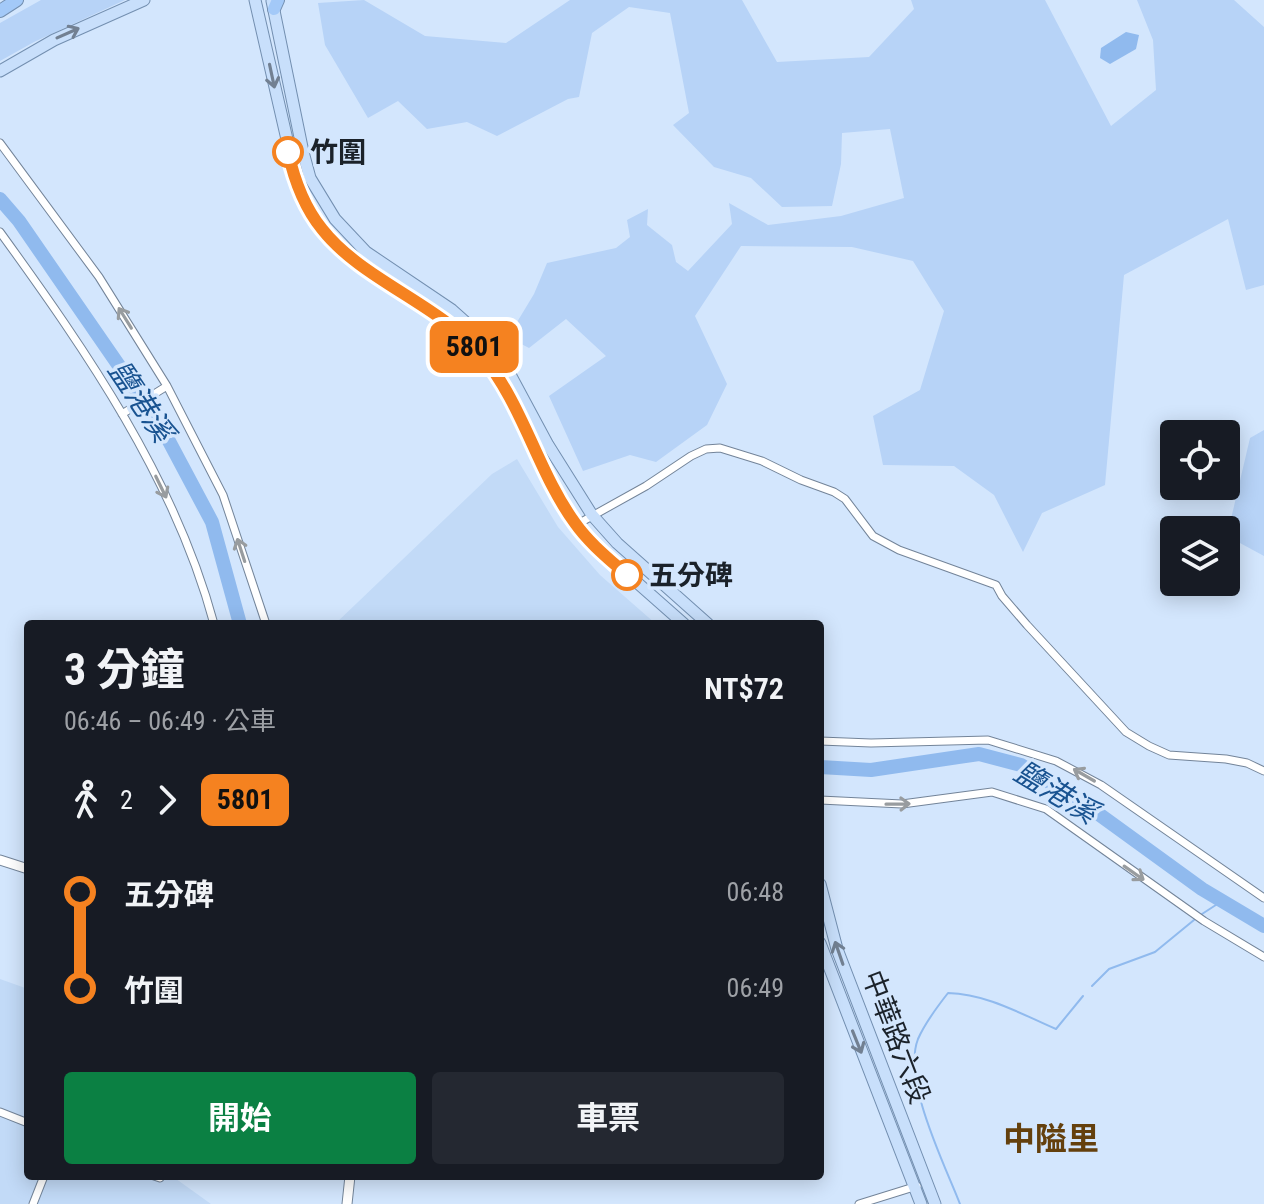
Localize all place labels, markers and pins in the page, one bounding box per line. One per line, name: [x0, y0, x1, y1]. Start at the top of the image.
place label: 竹圍: [310, 136, 366, 169]
marker: 竹圍: [273, 137, 303, 167]
place label: 五分碑: [649, 559, 733, 592]
marker: 五分碑: [612, 560, 642, 590]

